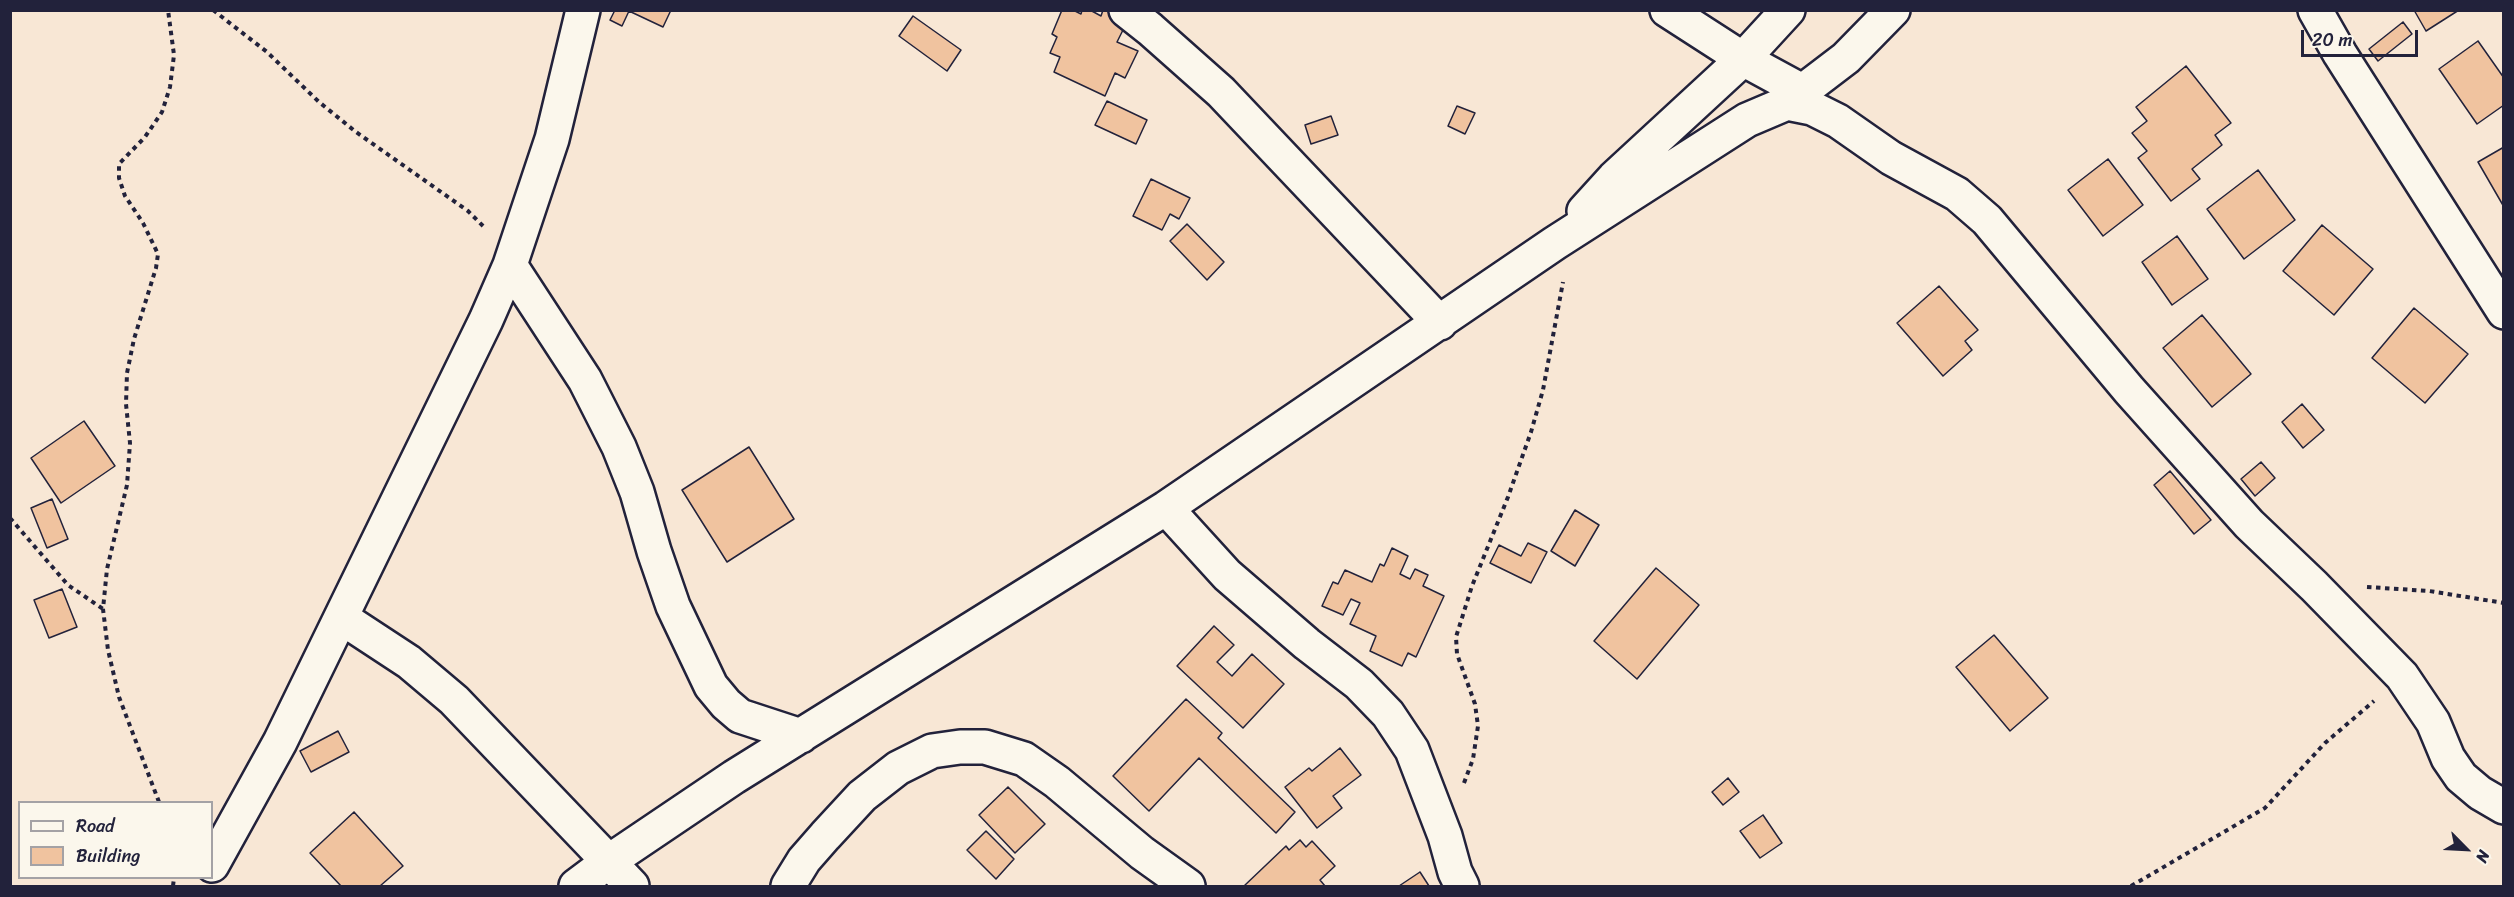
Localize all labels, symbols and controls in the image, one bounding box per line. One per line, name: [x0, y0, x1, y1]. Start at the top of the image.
scale bar: [2304, 18, 2421, 56]
text: 20 m: [2312, 24, 2352, 56]
legend: [18, 801, 213, 879]
text: Road: [76, 810, 115, 842]
north arrow: [2436, 819, 2496, 879]
text: Building: [76, 840, 140, 872]
text: N: [2467, 846, 2498, 867]

